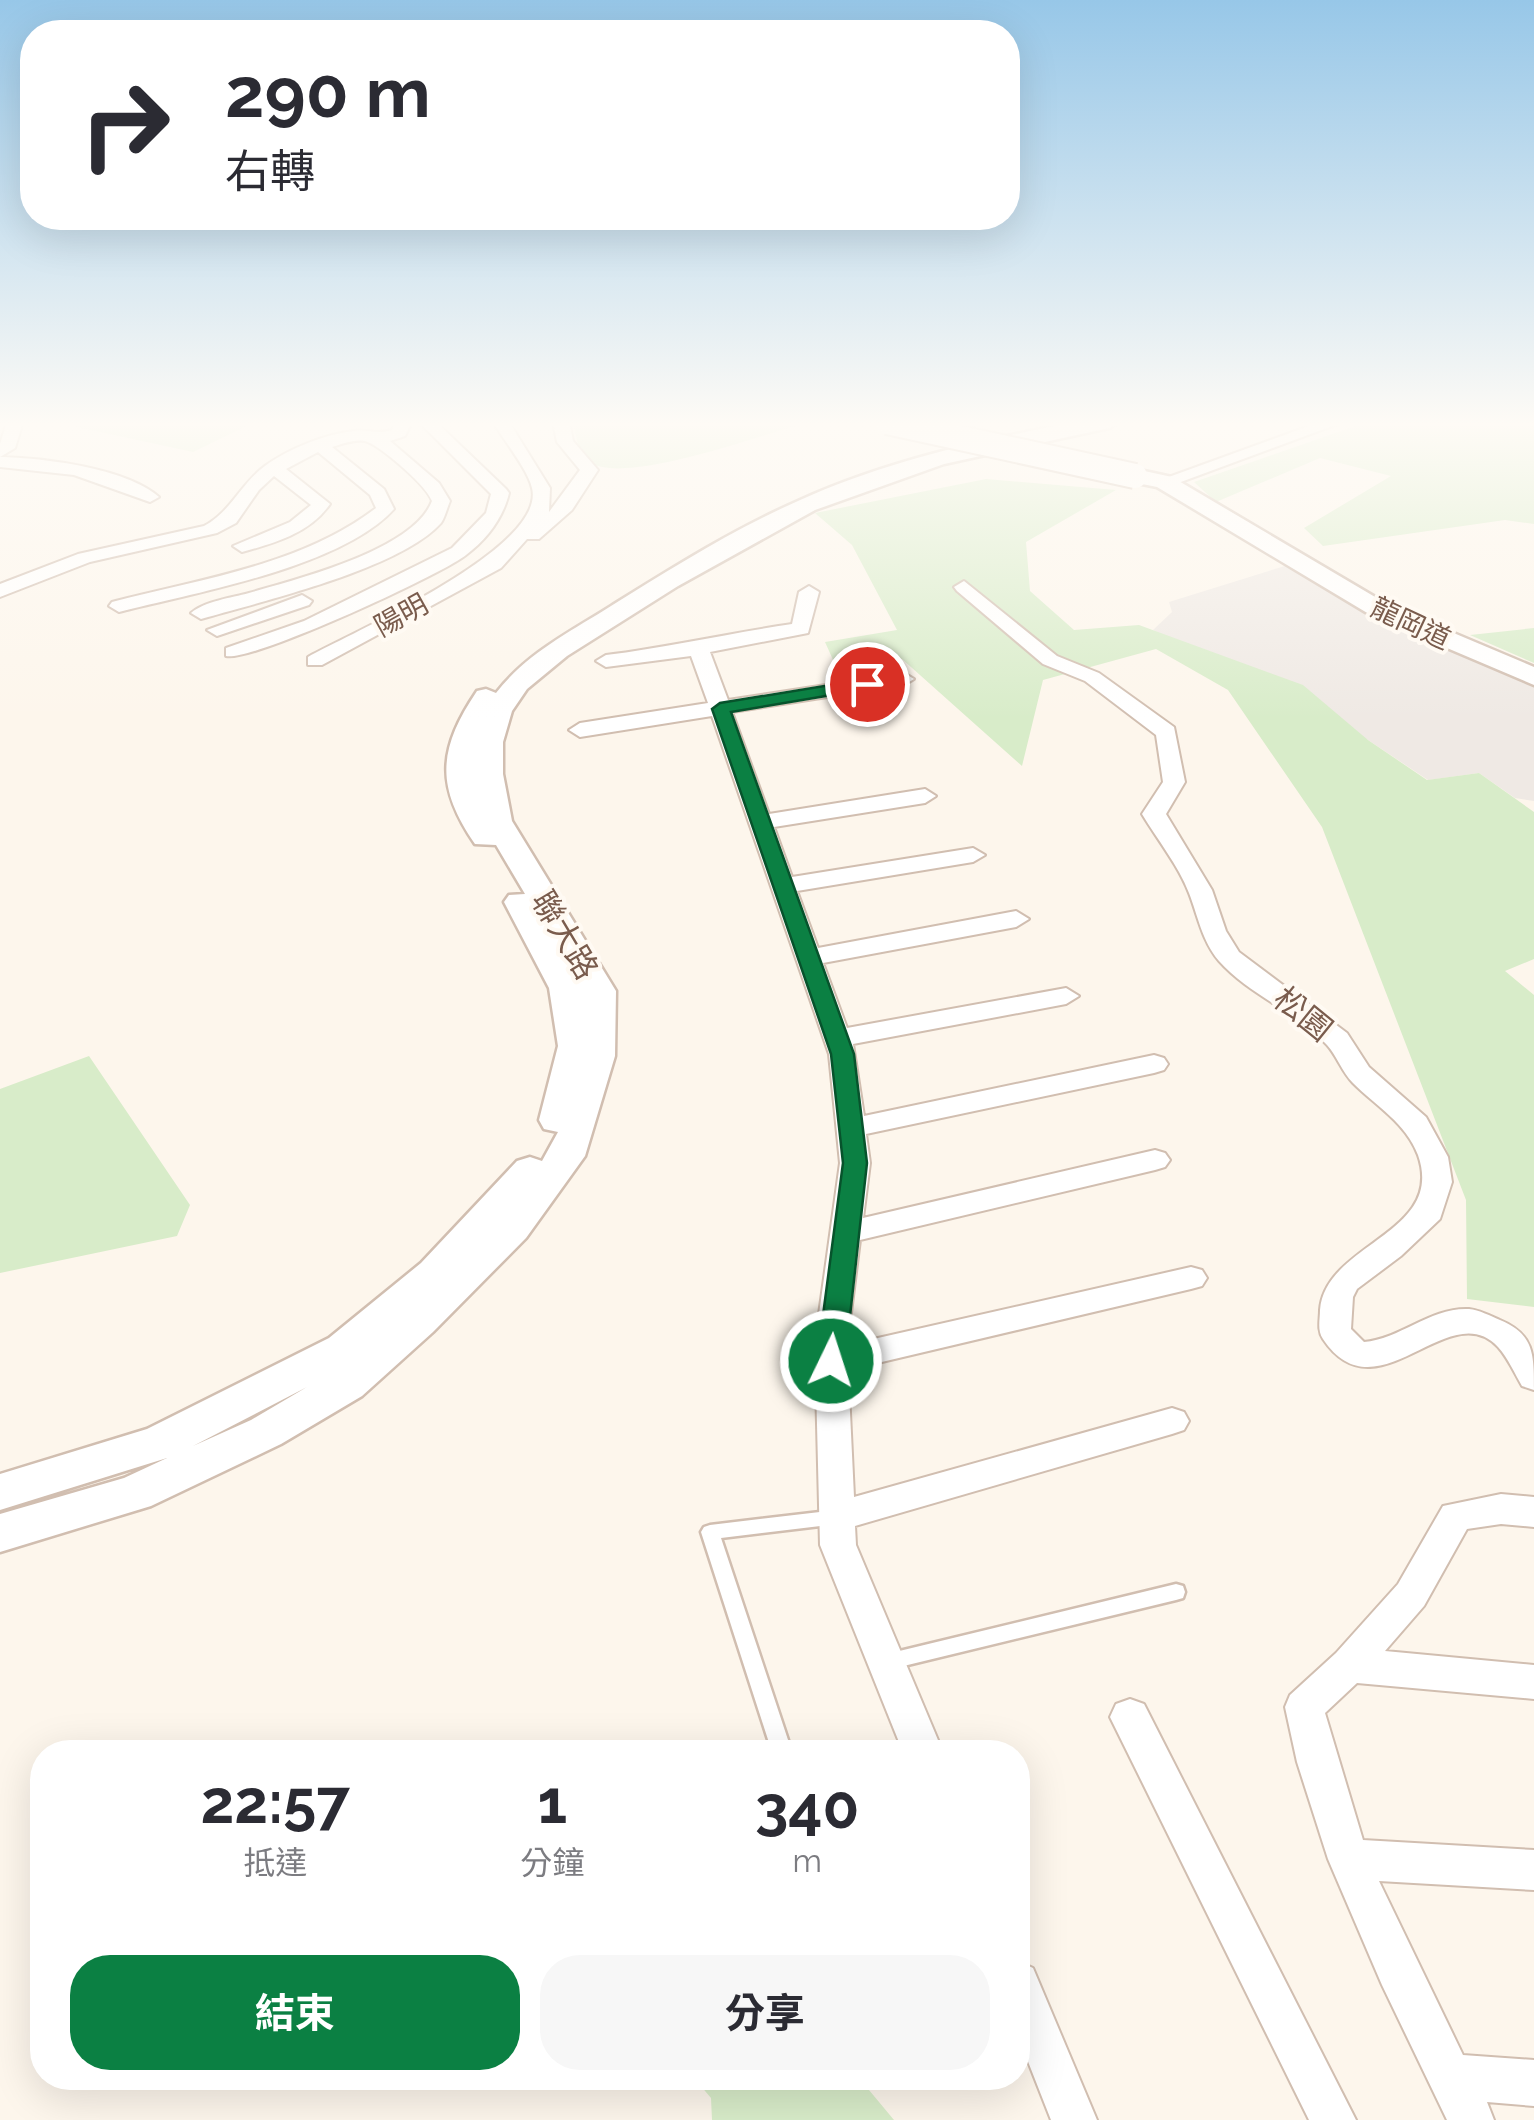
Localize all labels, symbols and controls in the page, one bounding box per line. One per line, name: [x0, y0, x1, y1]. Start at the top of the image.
text: 290 m: [225, 51, 431, 133]
icon: right: [60, 60, 190, 190]
text: 右轉: [225, 145, 315, 198]
street label: 陽明: [369, 587, 434, 643]
street label: 龍岡道: [1366, 591, 1456, 656]
pin: [825, 642, 910, 727]
icon: arrive: [840, 657, 895, 712]
street label: 聯大路: [525, 884, 606, 985]
street label: 松園: [1267, 979, 1340, 1048]
position arrow: [779, 1309, 883, 1413]
text: 22:57: [200, 1767, 350, 1837]
text: 1: [538, 1767, 567, 1837]
text: 340: [755, 1772, 859, 1842]
text: m: [792, 1842, 822, 1879]
text: 抵達: [243, 1844, 307, 1881]
text: 分鐘: [520, 1844, 584, 1881]
button: 結束: [70, 1955, 520, 2070]
button: 分享: [540, 1955, 990, 2070]

